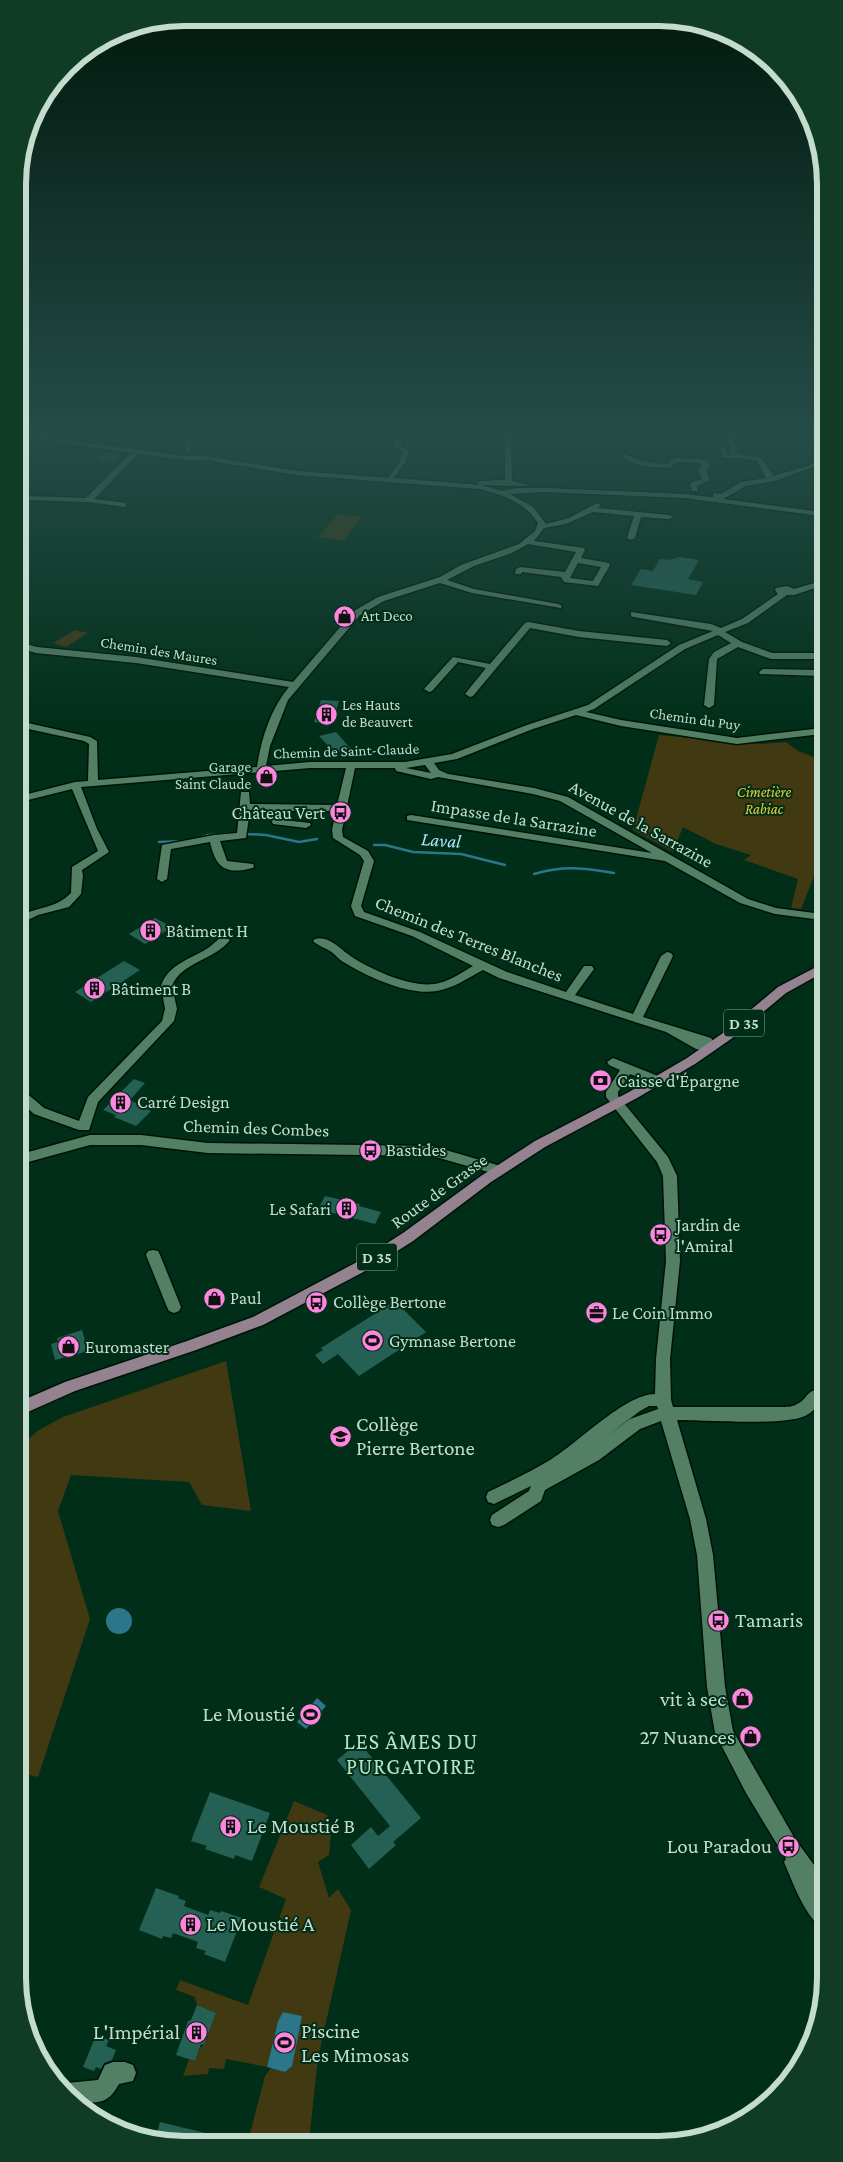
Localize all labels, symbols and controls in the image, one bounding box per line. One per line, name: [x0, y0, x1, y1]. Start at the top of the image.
shop icon: Art Deco: [333, 604, 357, 628]
place label: Art Deco: [361, 608, 413, 624]
street label: Chemin des Maures: [99, 634, 219, 668]
place label: Les Hauts de Beauvert: [342, 697, 414, 730]
building icon: Les Hauts de Beauvert: [314, 702, 338, 726]
street label: Chemin du Puy: [648, 705, 741, 734]
street label: Chemin de Saint-Claude: [273, 740, 420, 762]
place label: Garage Saint Claude: [175, 759, 251, 792]
shop icon: Garage Saint Claude: [255, 764, 279, 788]
street label: Avenue de la Sarrazine: [566, 776, 716, 872]
park label: Cimetière Rabiac: [737, 784, 792, 817]
street label: Impasse de la Sarrazine: [430, 795, 598, 841]
bus stop icon: Château Vert: [329, 801, 353, 825]
place label: Château Vert: [232, 803, 326, 823]
water label: Laval: [420, 828, 462, 852]
street label: Chemin des Terres Blanches: [372, 892, 566, 986]
building icon: Bâtiment H: [138, 919, 162, 943]
place label: Bâtiment H: [166, 921, 248, 941]
building icon: Bâtiment B: [83, 977, 107, 1001]
place label: Bâtiment B: [111, 979, 191, 999]
road number: D 35: [724, 1010, 764, 1036]
bank icon: Caisse d'Épargne: [589, 1069, 613, 1093]
place label: Caisse d'Épargne: [617, 1071, 740, 1091]
building icon: Carré Design: [109, 1090, 133, 1114]
place label: Carré Design: [137, 1092, 230, 1112]
street label: Chemin des Combes: [183, 1115, 329, 1141]
bus stop icon: Bastides: [358, 1138, 382, 1162]
place label: Bastides: [386, 1140, 446, 1160]
street label: Route de Grasse: [387, 1149, 491, 1233]
building icon: Le Safari: [335, 1197, 359, 1221]
place label: Le Safari: [269, 1199, 331, 1219]
place label: Jardin de l'Amiral: [674, 1215, 740, 1256]
bus stop icon: Jardin de l'Amiral: [648, 1223, 672, 1247]
road number: D 35: [357, 1244, 397, 1270]
shop icon: Paul: [202, 1286, 226, 1310]
place label: Paul: [230, 1288, 262, 1308]
bus stop icon: Collège Bertone: [305, 1290, 329, 1314]
place label: Collège Bertone: [333, 1292, 446, 1312]
office icon: Le Coin Immo: [584, 1301, 608, 1325]
place label: Le Coin Immo: [612, 1303, 713, 1323]
sports icon: Gymnase Bertone: [361, 1329, 385, 1353]
place label: Gymnase Bertone: [389, 1331, 516, 1351]
shop icon: Euromaster: [57, 1335, 81, 1359]
place label: Euromaster: [85, 1337, 170, 1357]
place label: Collège Pierre Bertone: [356, 1412, 475, 1460]
school or university icon: Collège Pierre Bertone: [328, 1424, 352, 1448]
bus stop icon: Tamaris: [707, 1608, 731, 1632]
place label: Tamaris: [735, 1608, 803, 1632]
place label: vit à sec: [659, 1687, 726, 1711]
shop icon: vit à sec: [730, 1687, 754, 1711]
place label: Le Moustié: [202, 1702, 295, 1726]
sports icon: Le Moustié: [299, 1702, 323, 1726]
place label: 27 Nuances: [640, 1725, 735, 1749]
shop icon: 27 Nuances: [739, 1725, 763, 1749]
district label: LES ÂMES DU PURGATOIRE: [344, 1729, 478, 1779]
building icon: Le Moustié B: [219, 1814, 243, 1838]
place label: Le Moustié B: [247, 1814, 355, 1838]
place label: Lou Paradou: [667, 1834, 772, 1858]
bus stop icon: Lou Paradou: [776, 1834, 800, 1858]
building icon: Le Moustié A: [178, 1912, 202, 1936]
place label: Le Moustié A: [206, 1912, 314, 1936]
place label: Piscine Les Mimosas: [301, 2019, 409, 2067]
place label: L'Impérial: [93, 2020, 180, 2044]
building icon: L'Impérial: [184, 2020, 208, 2044]
sports icon: Piscine Les Mimosas: [273, 2031, 297, 2055]

